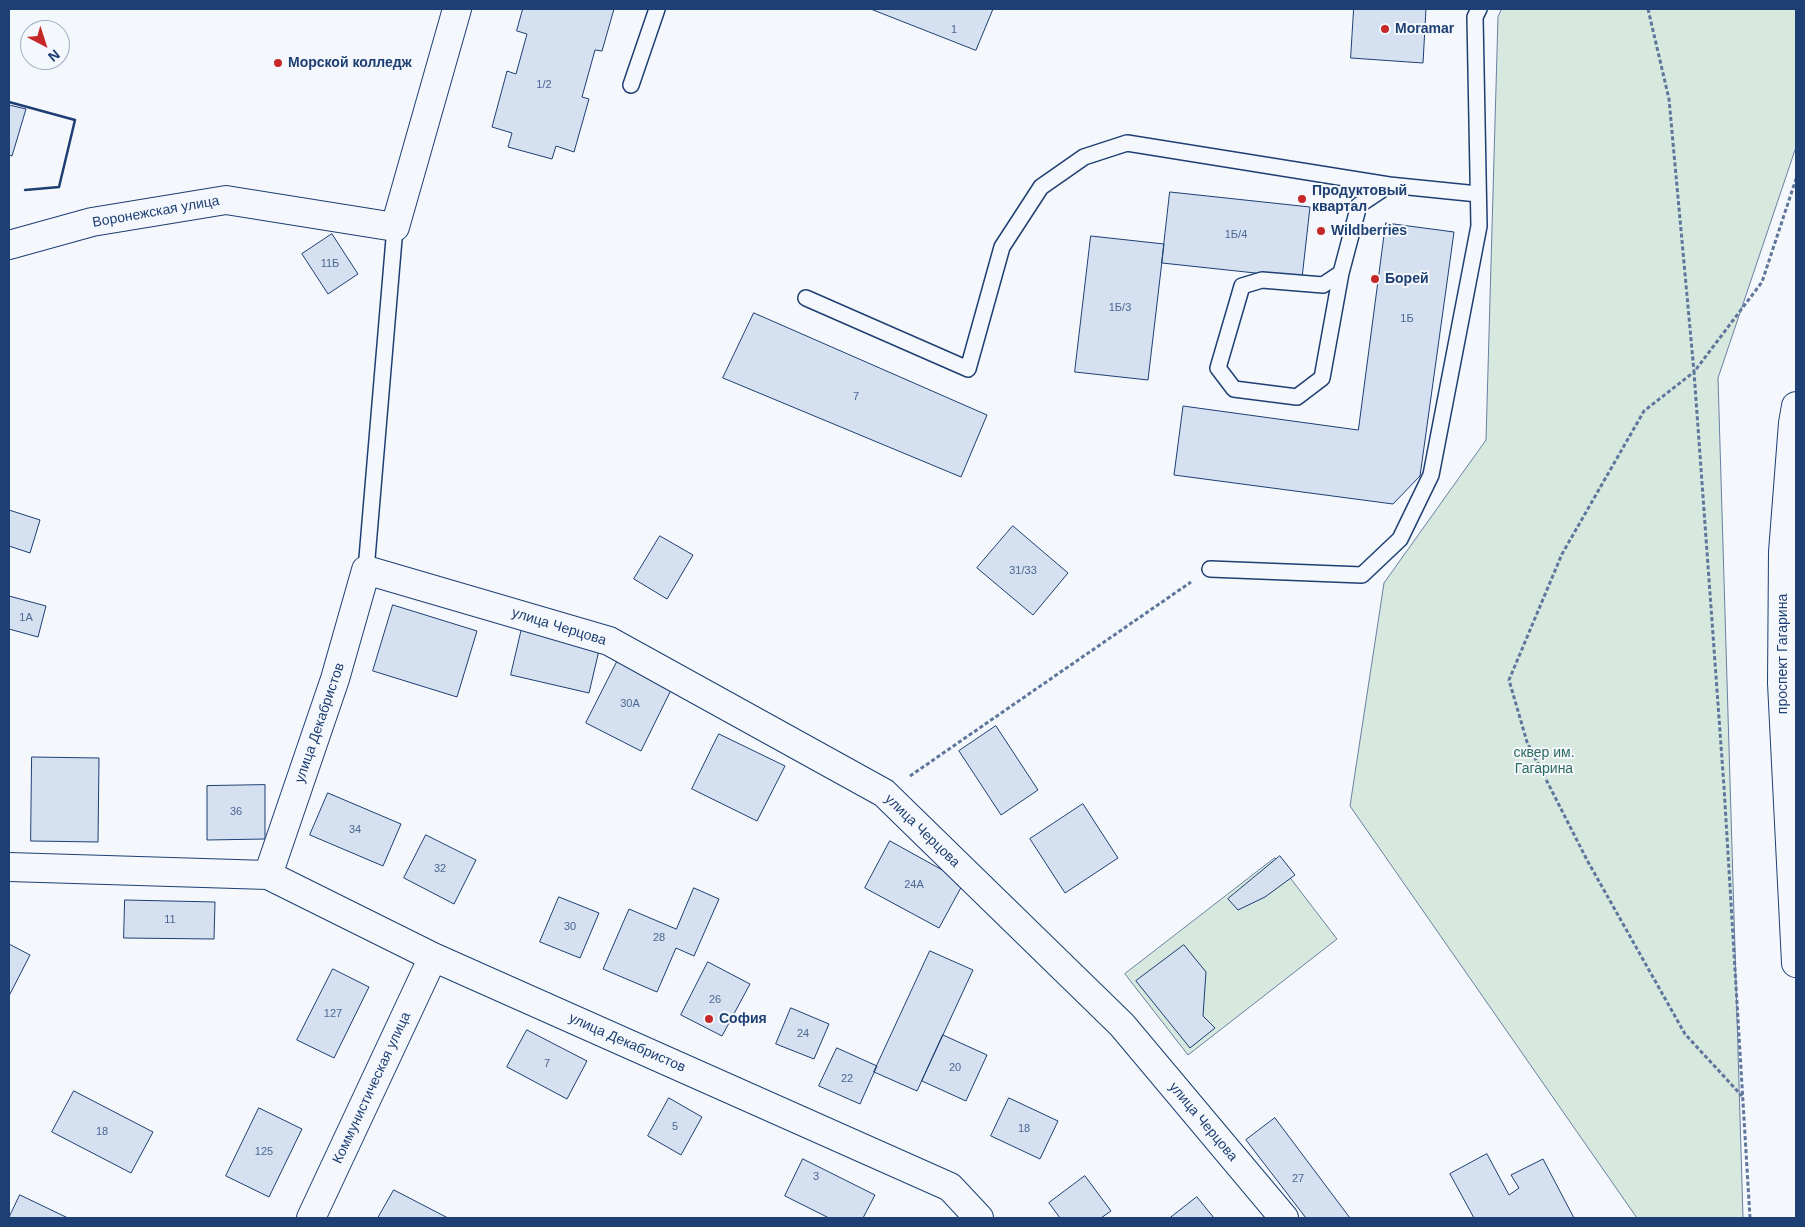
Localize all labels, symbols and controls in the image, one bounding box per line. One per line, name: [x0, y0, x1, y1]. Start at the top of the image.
north arrow: [20, 20, 70, 70]
place label: Moramar: [1395, 21, 1454, 37]
house number: 1: [951, 23, 957, 37]
marker: Moramar: [1379, 23, 1391, 35]
text: N: [45, 46, 63, 65]
place label: Морской колледж: [288, 55, 412, 71]
marker: Морской колледж: [272, 57, 284, 69]
house number: 1/2: [536, 78, 552, 92]
place label: Продуктовый квартал: [1312, 183, 1407, 216]
street label: Воронежская улица: [91, 193, 221, 231]
marker: Продуктовый квартал: [1296, 193, 1308, 205]
place label: Wildberries: [1331, 223, 1407, 239]
marker: Wildberries: [1315, 225, 1327, 237]
house number: 1Б/4: [1225, 228, 1247, 242]
house number: 11Б: [321, 257, 339, 271]
place label: Борей: [1385, 271, 1429, 287]
marker: Борей: [1369, 273, 1381, 285]
house number: 1Б/3: [1109, 301, 1131, 315]
house number: 1Б: [1400, 312, 1414, 326]
house number: 7: [853, 390, 859, 404]
house number: 31/33: [1009, 564, 1037, 578]
street label: проспект Гагарина: [1775, 594, 1791, 714]
street label: улица Черцова: [510, 605, 608, 649]
house number: 1А: [19, 611, 33, 625]
street label: улица Декабристов: [292, 661, 348, 785]
house number: 30А: [620, 697, 640, 711]
park label: сквер им. Гагарина: [1513, 745, 1575, 778]
street label: улица Черцова: [881, 791, 963, 871]
house number: 36: [230, 805, 242, 819]
house number: 34: [349, 823, 361, 837]
house number: 32: [434, 862, 446, 876]
house number: 24А: [904, 878, 924, 892]
house number: 11: [164, 913, 176, 927]
house number: 30: [564, 920, 576, 934]
house number: 28: [653, 931, 665, 945]
house number: 26: [709, 993, 721, 1007]
house number: 127: [324, 1007, 342, 1021]
street label: Коммунистическая улица: [329, 1010, 415, 1166]
street label: улица Декабристов: [566, 1010, 688, 1076]
place label: София: [719, 1011, 767, 1027]
marker: София: [703, 1013, 715, 1025]
house number: 24: [797, 1027, 809, 1041]
house number: 7: [544, 1057, 550, 1071]
house number: 20: [949, 1061, 961, 1075]
house number: 22: [841, 1072, 853, 1086]
street label: улица Черцова: [1165, 1079, 1241, 1165]
house number: 5: [672, 1120, 678, 1134]
house number: 18: [1018, 1122, 1030, 1136]
house number: 18: [96, 1125, 108, 1139]
house number: 125: [255, 1145, 273, 1159]
house number: 3: [813, 1170, 819, 1184]
house number: 27: [1292, 1172, 1304, 1186]

